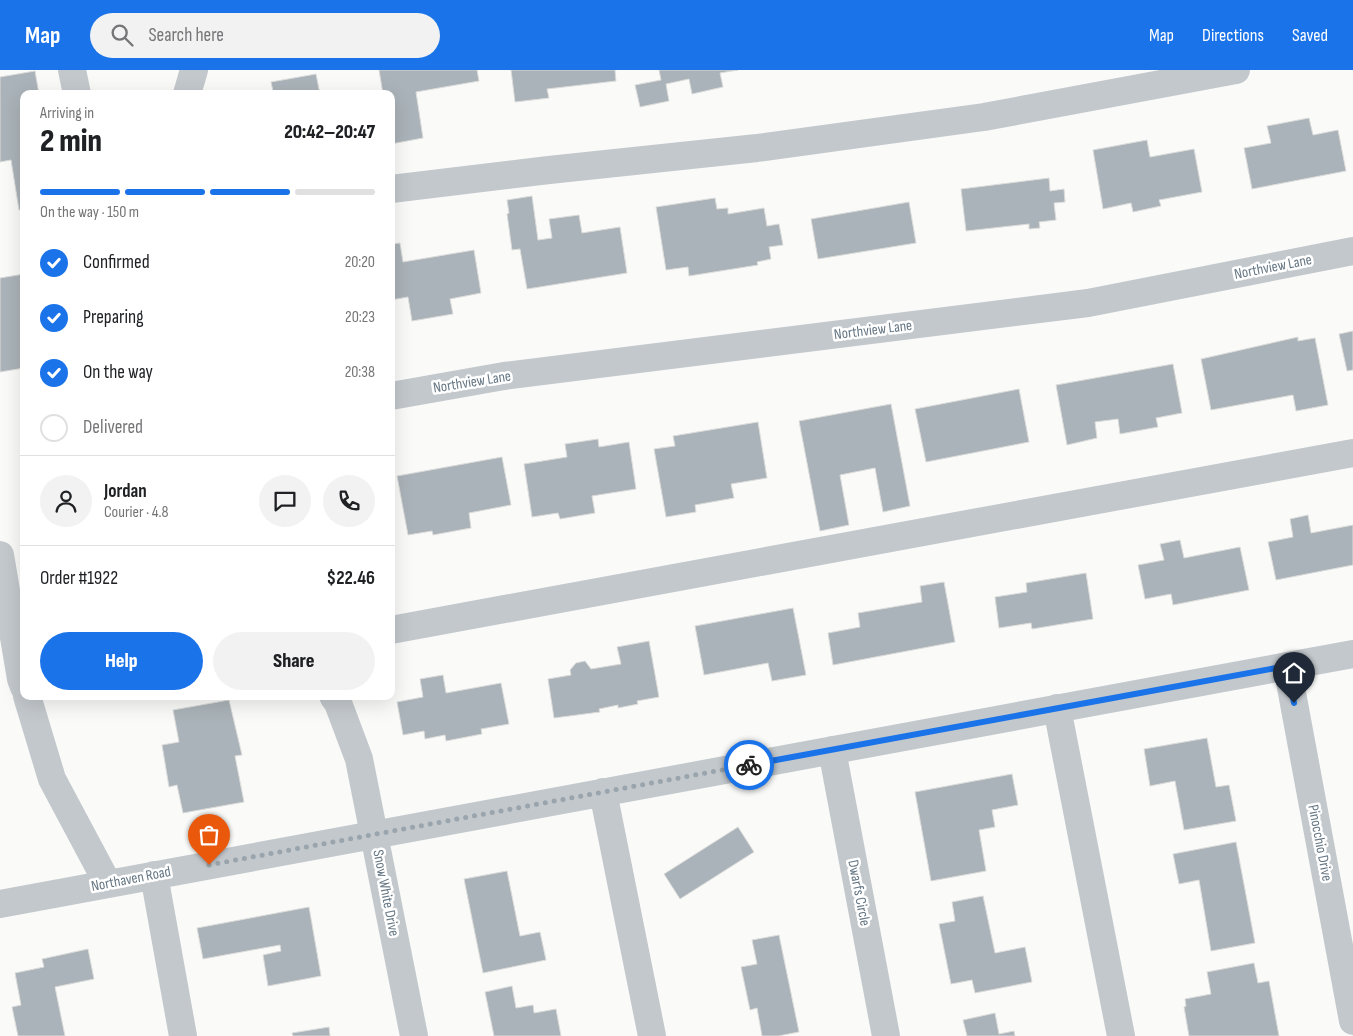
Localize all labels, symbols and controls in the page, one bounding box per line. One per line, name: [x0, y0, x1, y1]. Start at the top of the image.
search box: [90, 13, 440, 58]
text: Map: [25, 21, 60, 50]
icon: search: [108, 21, 136, 49]
text: Search here: [148, 24, 224, 47]
text: Map: [1149, 25, 1174, 46]
text: Directions: [1202, 25, 1264, 46]
text: Saved: [1292, 25, 1328, 46]
text: Arriving in: [40, 104, 94, 123]
text: 20:42–20:47: [284, 121, 375, 144]
text: 2 min: [40, 122, 102, 161]
text: On the way · 150 m: [40, 203, 139, 222]
icon: check: [40, 249, 68, 277]
street label: Northview Lane: [1233, 250, 1313, 284]
text: Confirmed: [83, 251, 150, 274]
text: 20:20: [345, 253, 375, 272]
icon: check: [40, 304, 68, 332]
text: Preparing: [83, 306, 144, 329]
text: 20:23: [345, 308, 375, 327]
street label: Northview Lane: [833, 316, 913, 344]
icon: check: [40, 359, 68, 387]
text: On the way: [83, 361, 153, 384]
text: 20:38: [345, 363, 375, 382]
street label: Northview Lane: [432, 366, 512, 398]
text: Delivered: [83, 416, 143, 439]
button: person: [40, 475, 92, 527]
button: chat: [259, 475, 311, 527]
button: phone: [323, 475, 375, 527]
text: Jordan: [104, 480, 147, 503]
text: Courier · 4.8: [104, 503, 168, 522]
text: Order #1922: [40, 567, 118, 590]
text: $22.46: [326, 567, 375, 590]
button: Help: [40, 632, 203, 690]
button: Share: [213, 632, 375, 690]
pin: [1273, 652, 1315, 703]
icon: home: [1280, 659, 1308, 687]
courier: [724, 740, 774, 790]
icon: bike: [735, 751, 763, 779]
street label: Pinocchio Drive: [1303, 803, 1337, 883]
pin: [188, 814, 230, 865]
icon: bag: [195, 821, 223, 849]
street label: Snow White Drive: [368, 848, 404, 938]
street label: Dwarfs Circle: [843, 858, 875, 928]
street label: Northaven Road: [90, 862, 172, 896]

